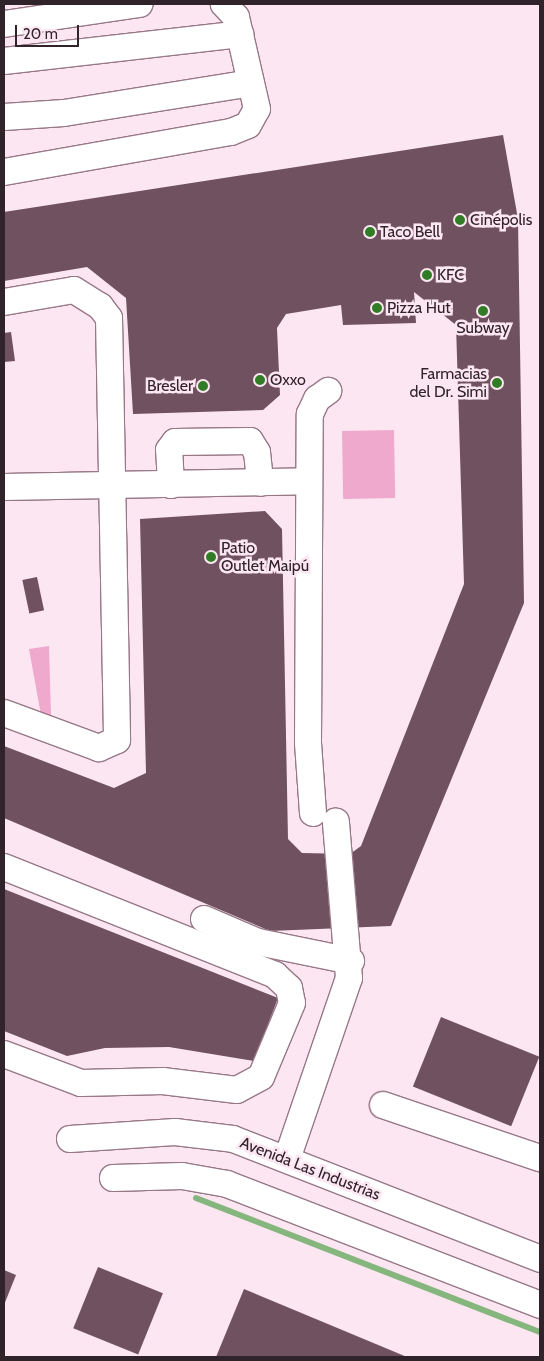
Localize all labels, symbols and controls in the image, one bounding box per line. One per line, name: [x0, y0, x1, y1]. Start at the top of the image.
scale bar: [18, 15, 81, 47]
text: 20 m: [23, 25, 58, 43]
place label: Cinépolis: [470, 210, 532, 230]
marker: Cinépolis: [454, 214, 466, 226]
place label: Taco Bell: [380, 222, 440, 242]
marker: Taco Bell: [364, 226, 376, 238]
place label: KFC: [437, 265, 464, 285]
marker: KFC: [421, 269, 433, 281]
place label: Pizza Hut: [387, 298, 451, 318]
marker: Pizza Hut: [371, 302, 383, 314]
marker: Subway: [477, 305, 489, 317]
place label: Subway: [456, 318, 510, 338]
place label: Farmacias del Dr. Simi: [409, 364, 487, 402]
place label: Oxxo: [270, 370, 306, 390]
marker: Oxxo: [254, 374, 266, 386]
place label: Bresler: [147, 376, 193, 396]
marker: Farmacias del Dr. Simi: [491, 377, 503, 389]
marker: Bresler: [197, 380, 209, 392]
place label: Patio Outlet Maipú: [221, 538, 309, 576]
marker: Patio Outlet Maipú: [205, 551, 217, 563]
street label: Avenida Las Industrias: [237, 1133, 383, 1205]

